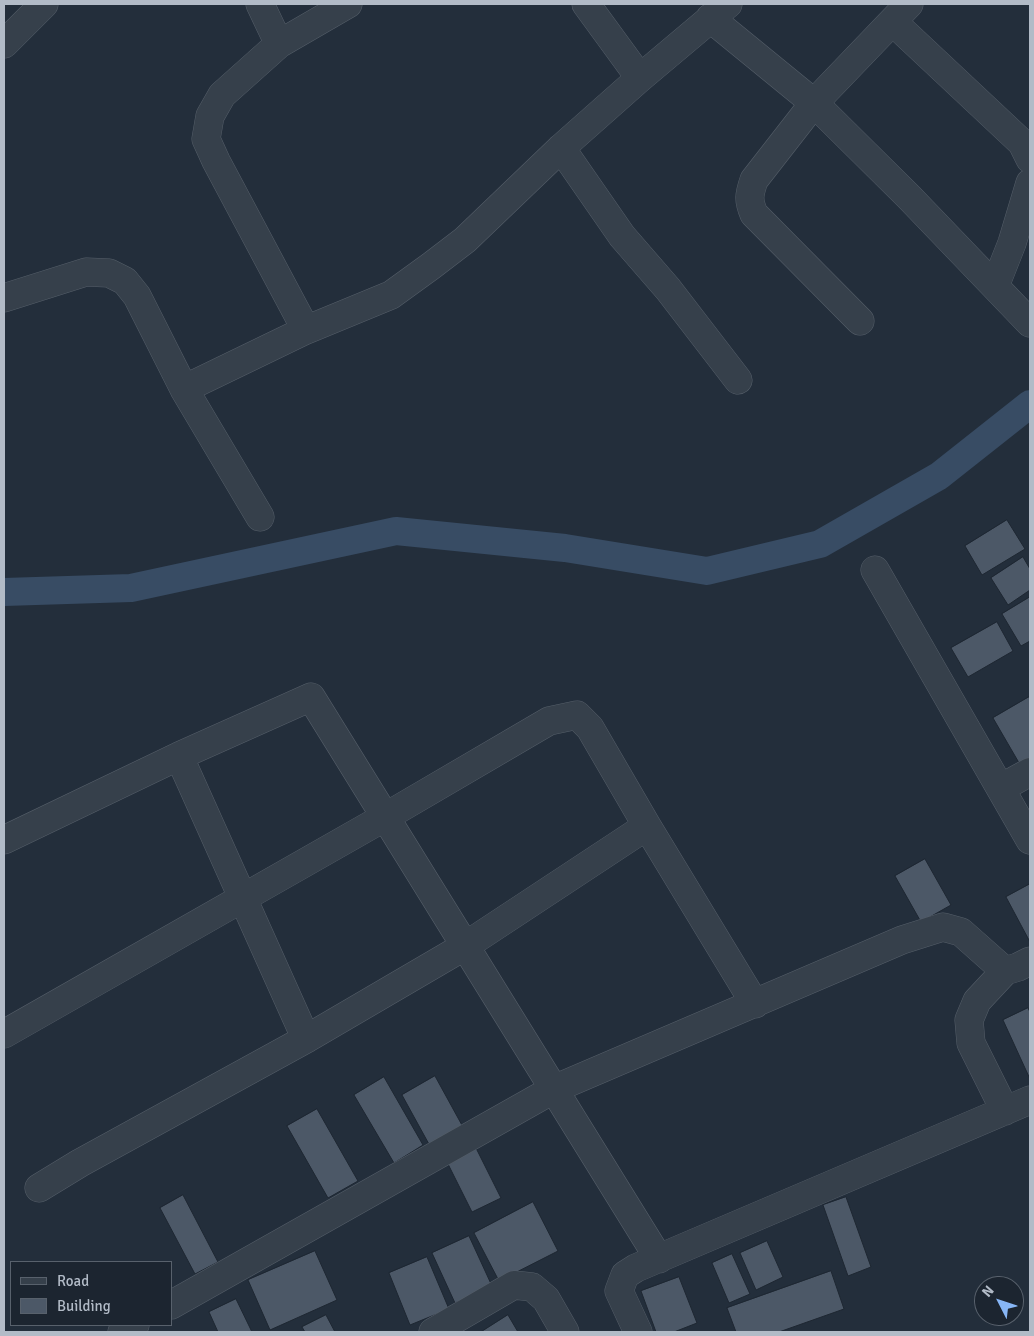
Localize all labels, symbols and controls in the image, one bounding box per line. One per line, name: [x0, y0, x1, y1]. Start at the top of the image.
legend: [10, 1261, 172, 1326]
text: Road: [57, 1272, 89, 1290]
north arrow: [974, 1276, 1024, 1326]
text: N: [978, 1282, 998, 1301]
text: Building: [57, 1297, 111, 1315]

